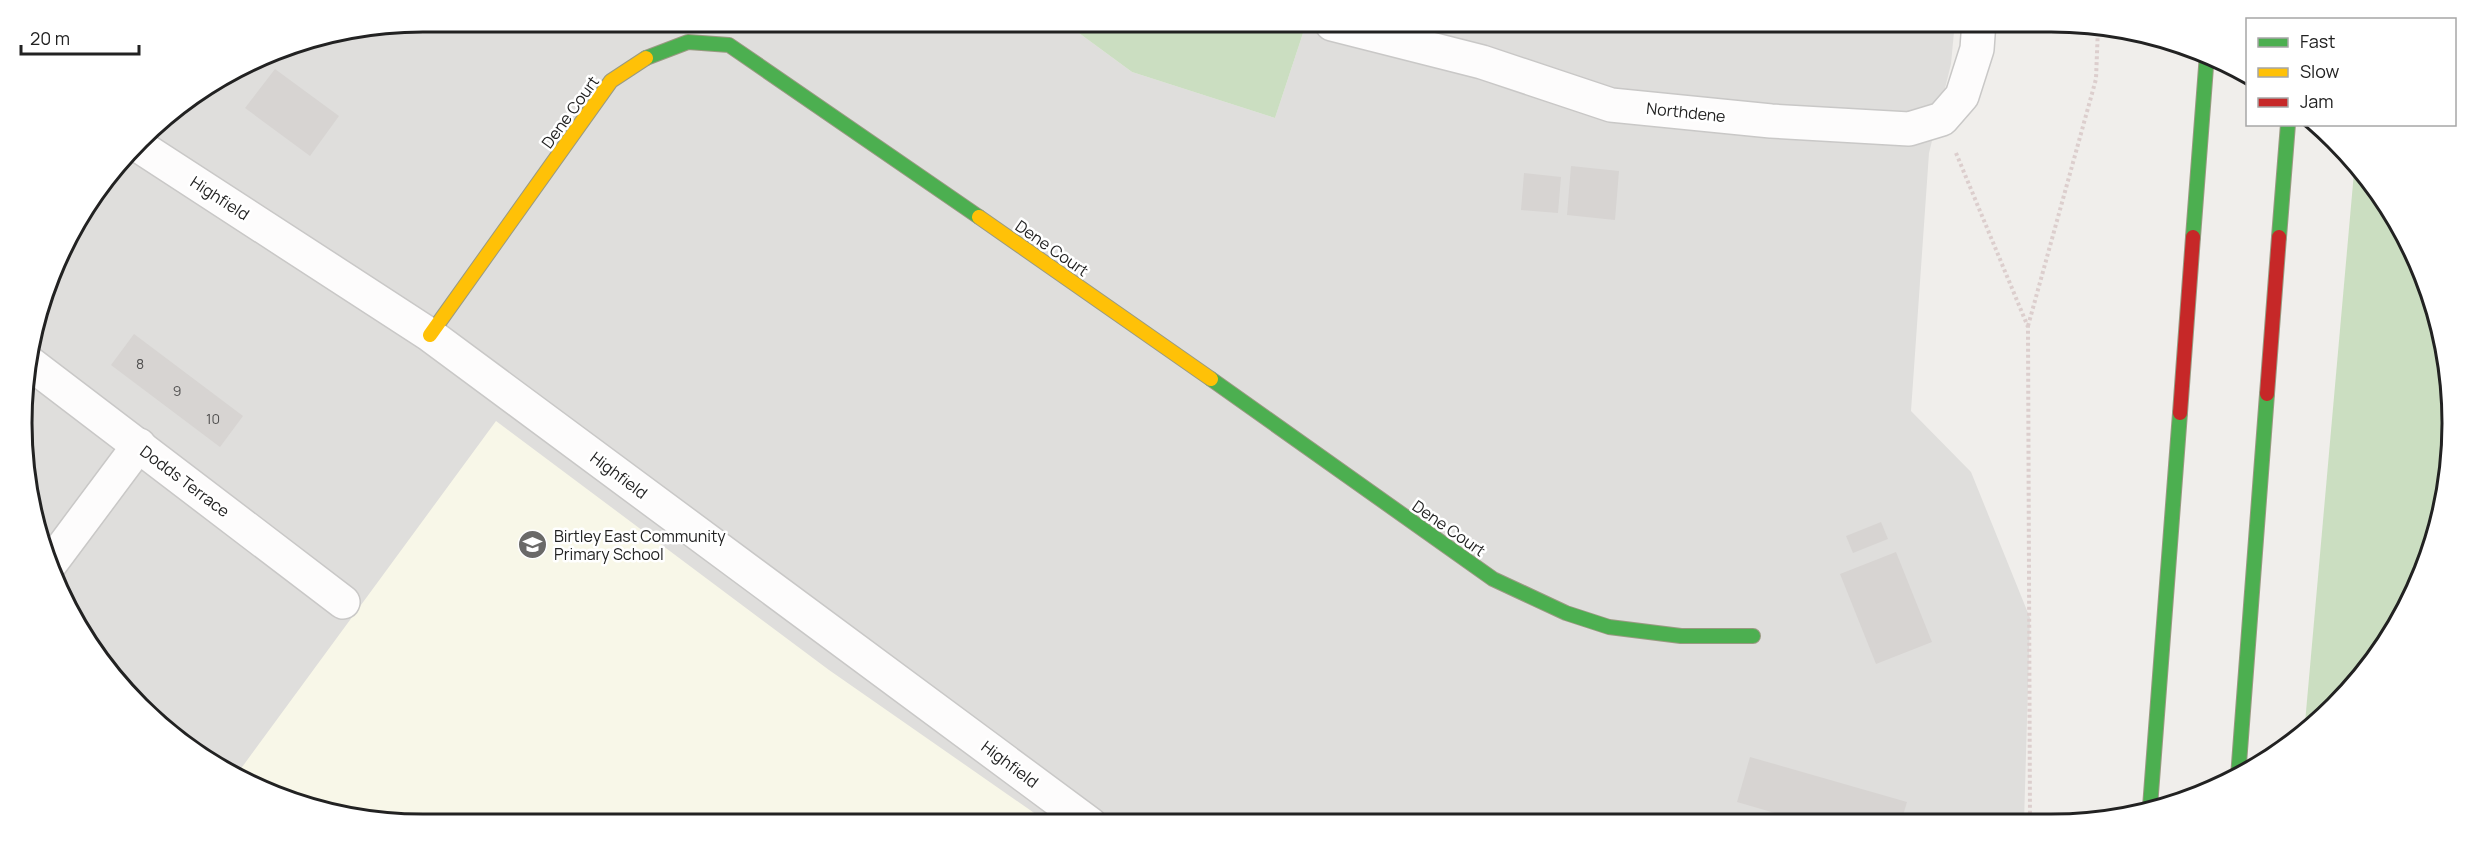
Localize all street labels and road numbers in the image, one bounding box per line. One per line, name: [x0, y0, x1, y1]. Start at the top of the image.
street label: Dene Court: [536, 71, 604, 153]
street label: Northdene: [1645, 97, 1727, 127]
street label: Highfield: [186, 171, 254, 225]
street label: Dene Court: [1011, 215, 1093, 281]
street label: Dodds Terrace: [136, 440, 234, 522]
street label: Highfield: [586, 446, 652, 504]
street label: Dene Court: [1408, 495, 1490, 561]
street label: Highfield: [977, 735, 1043, 793]

